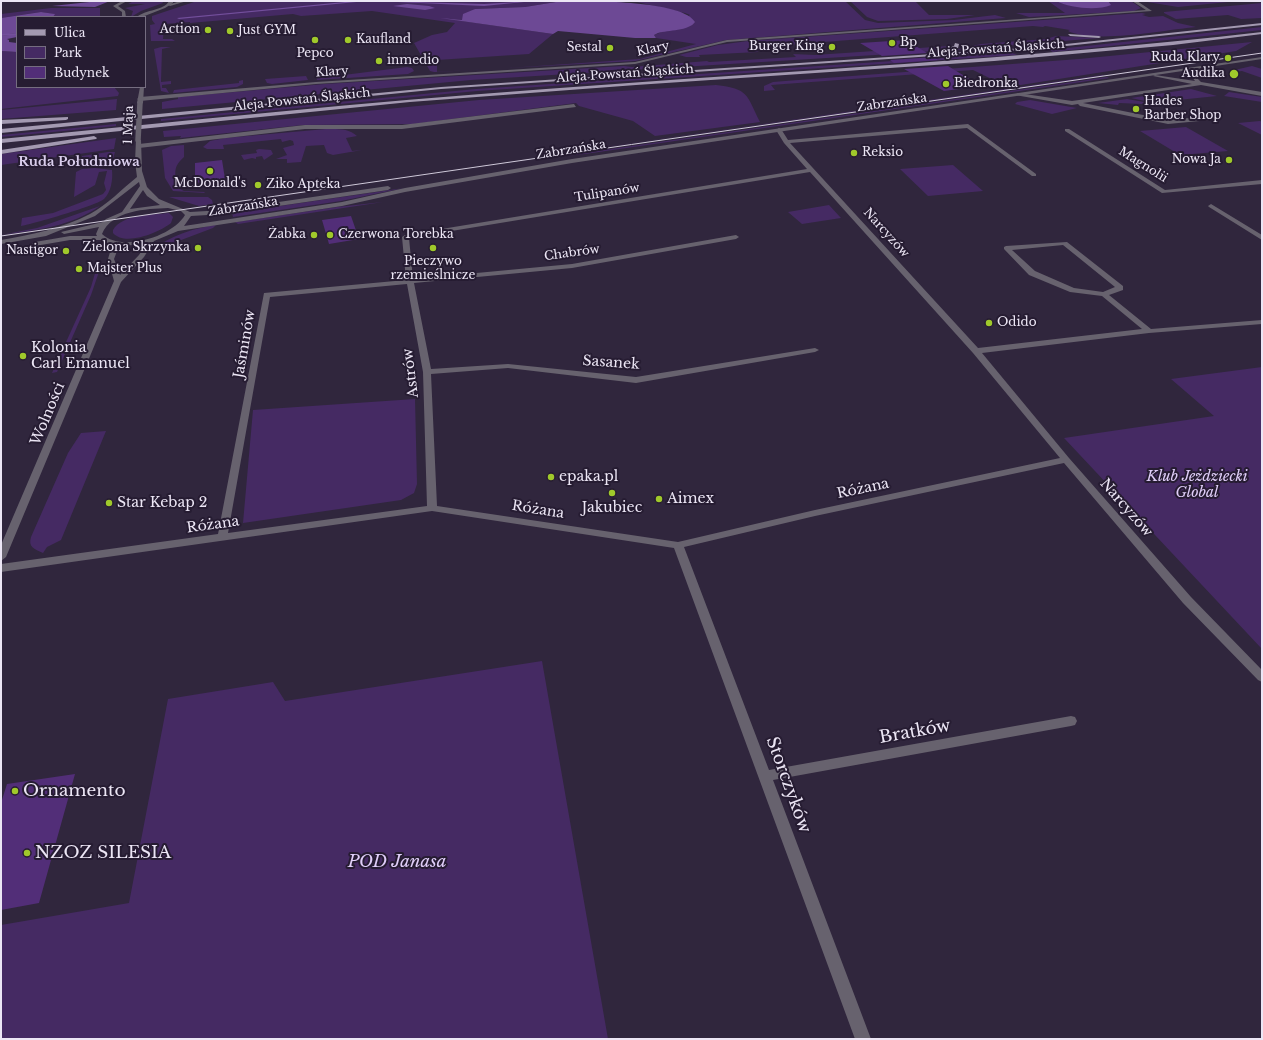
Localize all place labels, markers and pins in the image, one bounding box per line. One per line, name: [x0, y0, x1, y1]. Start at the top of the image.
place label: Action: [160, 23, 200, 37]
place label: Just GYM: [238, 24, 296, 38]
marker: Action: [203, 25, 213, 35]
marker: Just GYM: [225, 26, 235, 36]
place label: Kaufland: [356, 33, 411, 47]
marker: Pepco: [310, 35, 320, 45]
marker: Kaufland: [343, 35, 353, 45]
place label: Bp: [900, 36, 917, 50]
marker: Bp: [887, 38, 897, 48]
place label: Burger King: [749, 40, 824, 54]
place label: Sestal: [567, 41, 602, 55]
marker: Burger King: [827, 42, 837, 52]
marker: Sestal: [605, 43, 615, 53]
place label: Pepco: [296, 47, 334, 61]
place label: Ruda Klary: [1151, 51, 1220, 65]
marker: Ruda Klary: [1223, 53, 1233, 63]
place label: inmedio: [387, 54, 439, 68]
marker: inmedio: [374, 56, 384, 66]
place label: Audika: [1182, 67, 1225, 81]
marker: Audika: [1228, 68, 1240, 80]
place label: Biedronka: [954, 77, 1018, 91]
marker: Biedronka: [941, 79, 951, 89]
place label: Hades Barber Shop: [1144, 95, 1221, 123]
marker: Hades Barber Shop: [1131, 104, 1141, 114]
place label: Reksio: [862, 146, 903, 160]
marker: Reksio: [849, 148, 859, 158]
place label: Nowa Ja: [1172, 153, 1221, 167]
marker: Nowa Ja: [1224, 155, 1234, 165]
marker: McDonald's: [205, 166, 215, 176]
place label: McDonald's: [174, 177, 246, 191]
place label: Ziko Apteka: [266, 178, 340, 192]
marker: Ziko Apteka: [253, 180, 263, 190]
place label: Żabka: [268, 228, 306, 242]
place label: Czerwona Torebka: [338, 228, 454, 242]
marker: Żabka: [309, 230, 319, 240]
marker: Czerwona Torebka: [325, 230, 335, 240]
place label: Zielona Skrzynka: [82, 241, 190, 255]
marker: Zielona Skrzynka: [193, 243, 203, 253]
marker: Pieczywo rzemieślnicze: [428, 243, 438, 253]
place label: Nastigor: [6, 244, 58, 258]
marker: Nastigor: [61, 246, 71, 256]
place label: Pieczywo rzemieślnicze: [391, 255, 475, 283]
place label: Majster Plus: [87, 262, 162, 276]
marker: Majster Plus: [74, 264, 84, 274]
place label: Odido: [997, 316, 1036, 330]
marker: Odido: [984, 318, 994, 328]
place label: Kolonia Carl Emanuel: [31, 340, 130, 372]
marker: Kolonia Carl Emanuel: [18, 351, 28, 361]
place label: epaka.pl: [559, 469, 618, 485]
marker: epaka.pl: [546, 472, 556, 482]
marker: Jakubiec: [607, 488, 617, 498]
place label: Aimex: [667, 491, 714, 507]
marker: Aimex: [654, 494, 664, 504]
place label: Star Kebap 2: [117, 495, 207, 511]
marker: Star Kebap 2: [104, 498, 114, 508]
place label: Jakubiec: [582, 500, 642, 516]
place label: Ornamento: [23, 781, 126, 801]
marker: Ornamento: [10, 786, 20, 796]
place label: NZOZ SILESIA: [35, 843, 171, 863]
marker: NZOZ SILESIA: [22, 848, 32, 858]

